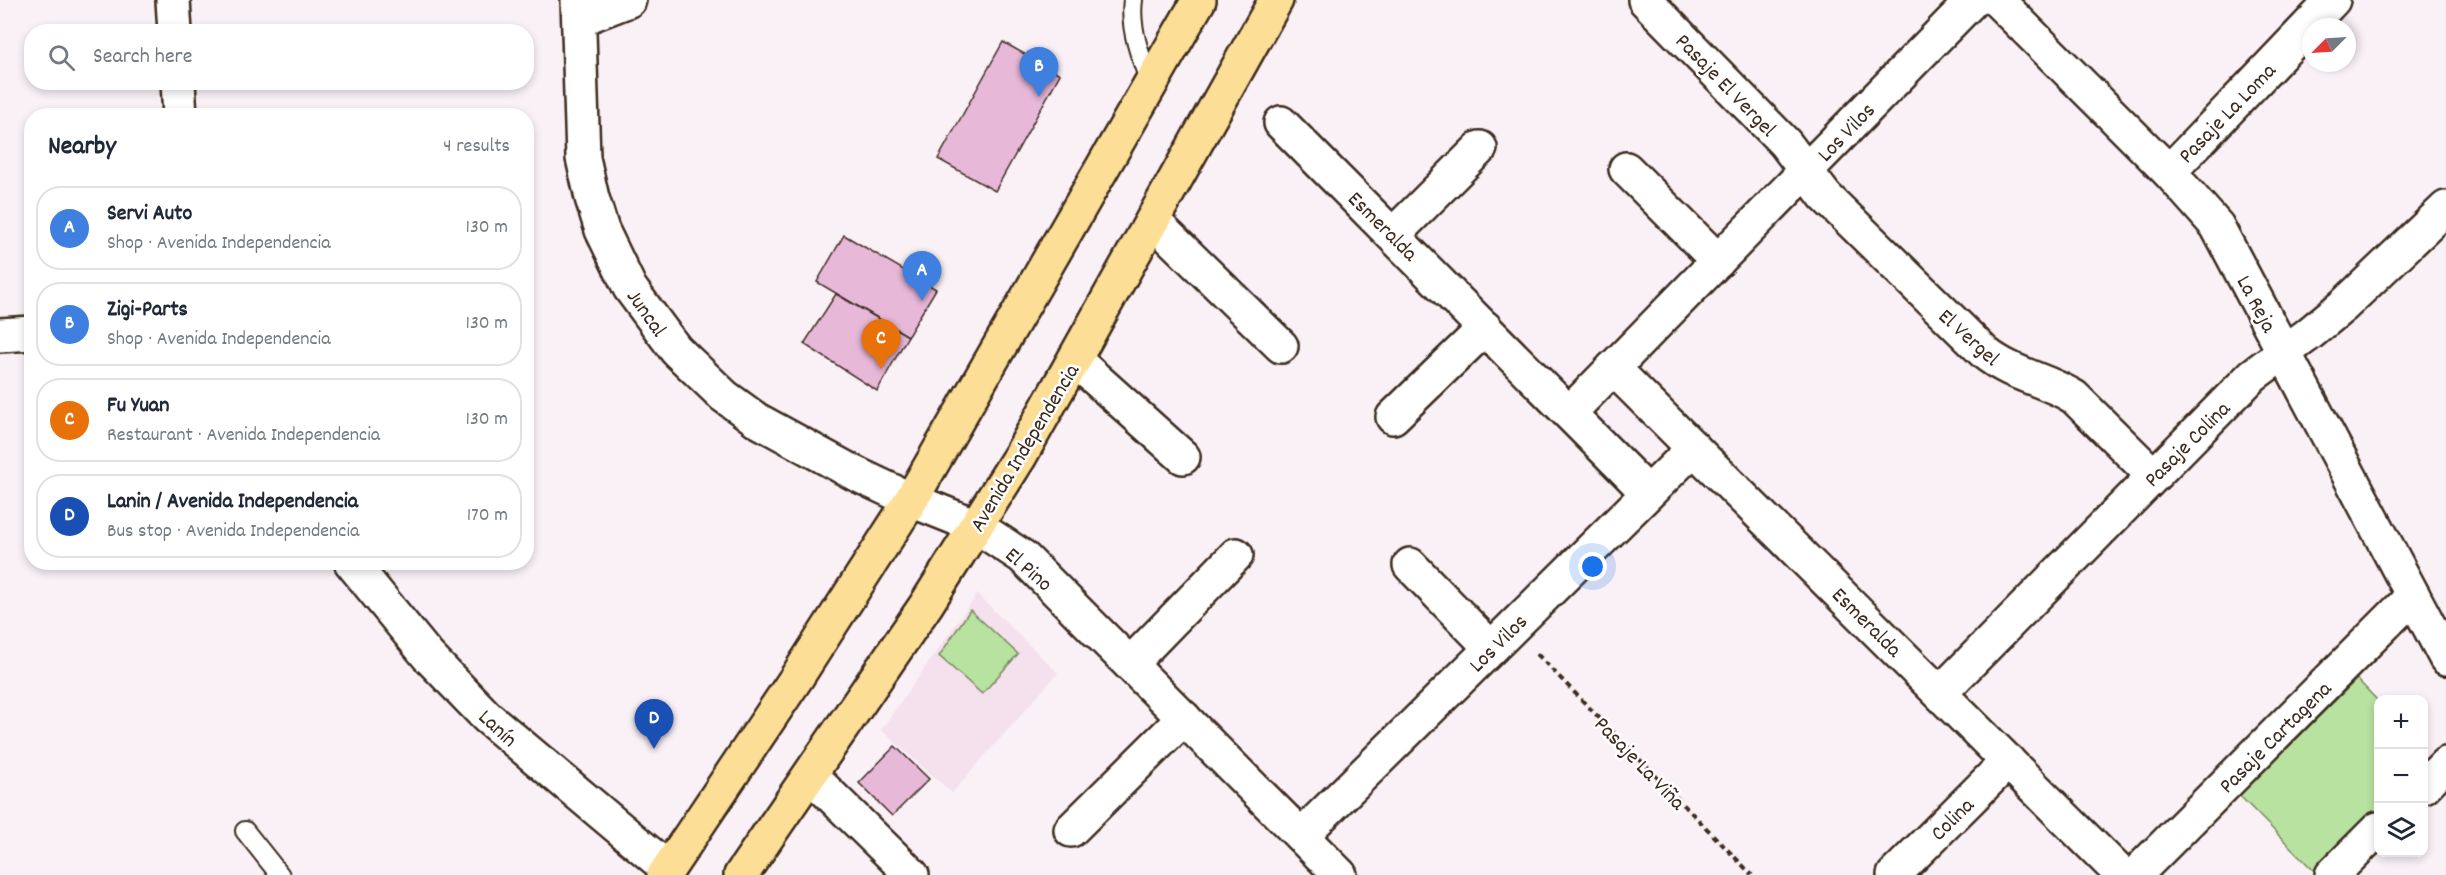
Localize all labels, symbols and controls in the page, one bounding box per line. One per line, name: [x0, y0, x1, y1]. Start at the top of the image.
north arrow: [2302, 18, 2356, 72]
search box: [24, 24, 534, 90]
street label: Pasaje El Vergel: [1667, 28, 1782, 145]
icon: search: [45, 41, 78, 74]
text: Search here: [93, 42, 192, 73]
pin: B: [1020, 48, 1058, 97]
street label: Pasaje La Loma: [2173, 57, 2285, 172]
street label: Los Vilos: [1811, 97, 1884, 170]
text: Nearby: [48, 129, 116, 166]
text: 4 results: [443, 133, 510, 161]
street label: Esmeralda: [1339, 185, 1424, 270]
text: Servi Auto: [107, 199, 192, 230]
text: A: [64, 214, 75, 242]
text: 130 m: [466, 214, 508, 242]
text: Shop · Avenida Independencia: [107, 230, 331, 258]
pin: A: [902, 252, 942, 301]
street label: La Reja: [2227, 271, 2283, 339]
street label: Juncal: [618, 284, 673, 344]
text: Zigi-Parts: [107, 295, 188, 326]
street label: El Vergel: [1930, 303, 2005, 375]
text: B: [65, 310, 74, 338]
text: 130 m: [466, 310, 508, 338]
pin: C: [862, 320, 900, 369]
text: Shop · Avenida Independencia: [107, 326, 331, 354]
street label: Avenida Independencia: [964, 358, 1089, 539]
text: Fu Yuan: [107, 391, 169, 422]
street label: Pasaje Colina: [2138, 395, 2239, 496]
text: C: [65, 406, 74, 434]
text: 130 m: [466, 406, 508, 434]
text: Restaurant · Avenida Independencia: [107, 422, 380, 450]
text: Lanin / Avenida Independencia: [107, 487, 358, 518]
text: D: [64, 502, 75, 530]
text: 170 m: [467, 502, 508, 530]
text: Bus stop · Avenida Independencia: [107, 518, 359, 546]
street label: El Pino: [997, 541, 1058, 600]
your location: [1578, 552, 1607, 581]
street label: Esmeralda: [1823, 581, 1908, 666]
street label: Los Vilos: [1463, 608, 1536, 681]
street label: Pasaje Cartagena: [2213, 675, 2340, 802]
map controls: [2374, 695, 2428, 857]
button: +: [2374, 695, 2428, 749]
pin: D: [634, 700, 674, 749]
street label: Lanín: [470, 703, 523, 756]
street label: Pasaje La Viña: [1586, 711, 1692, 819]
button: −: [2374, 749, 2428, 803]
street label: Colina: [1925, 791, 1983, 849]
button: layers: [2374, 803, 2428, 857]

